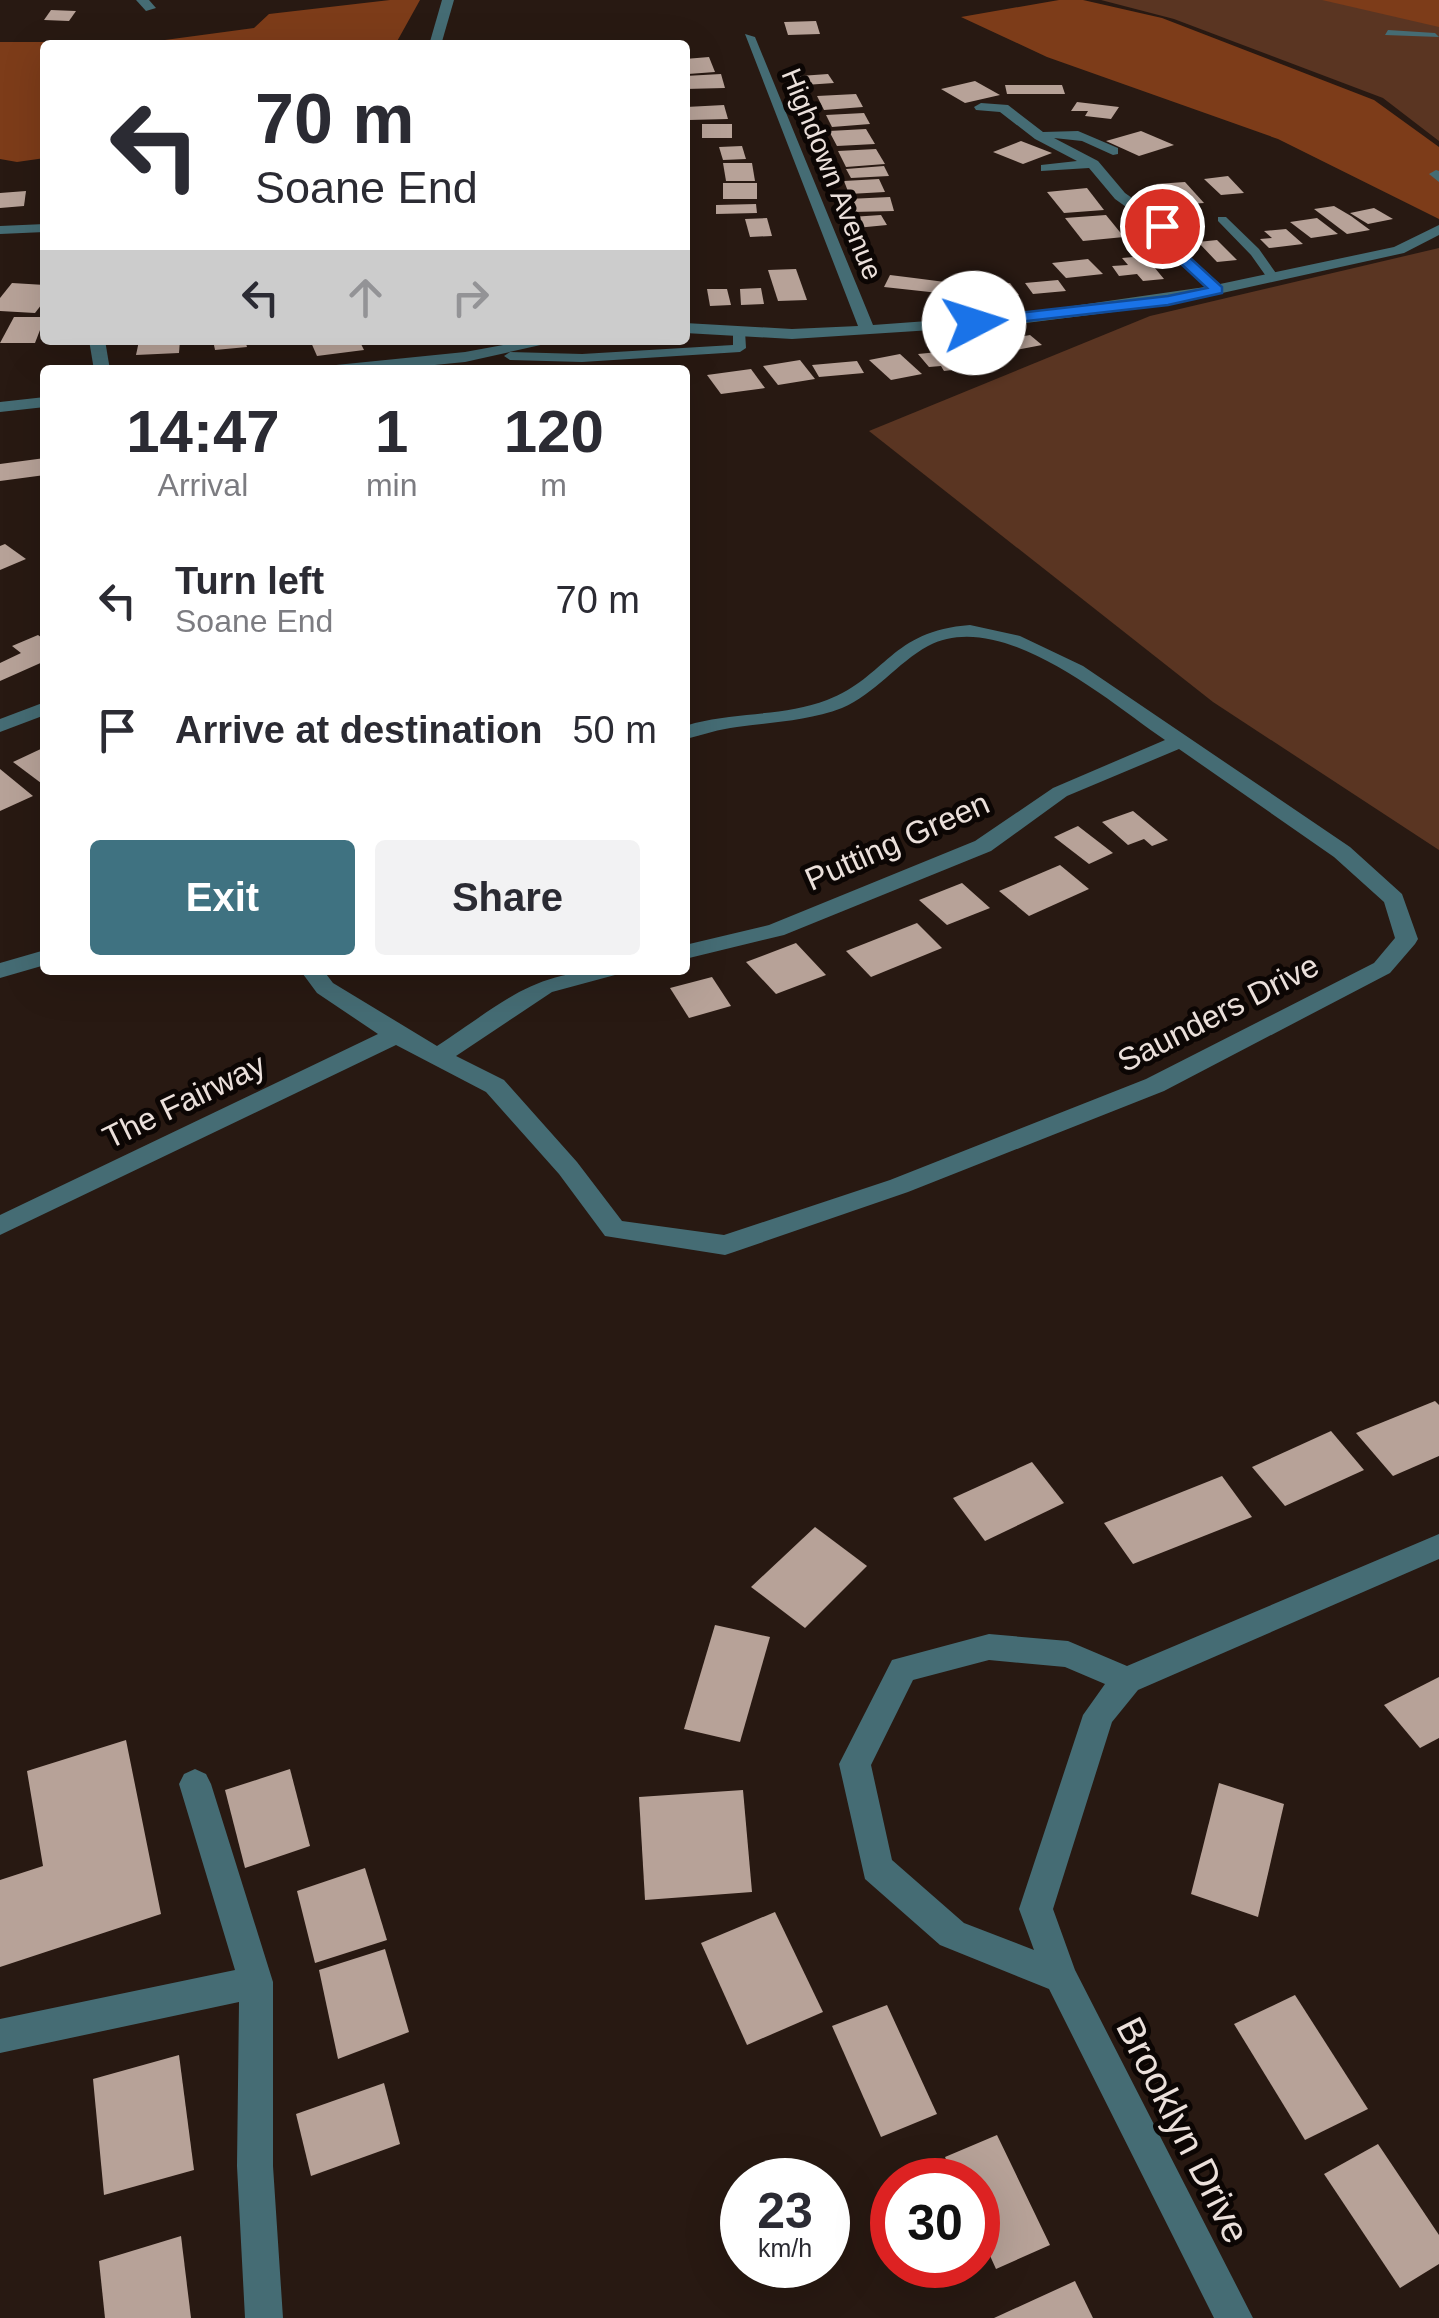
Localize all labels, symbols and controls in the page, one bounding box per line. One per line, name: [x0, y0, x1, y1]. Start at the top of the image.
street label: Highdown Avenue: [775, 64, 889, 284]
icon: left: [90, 80, 220, 210]
text: 70 m: [255, 80, 415, 158]
text: Soane End: [255, 162, 478, 213]
pin: [1120, 184, 1205, 269]
icon: arrive: [1135, 199, 1190, 254]
icon: left: [233, 270, 288, 325]
icon: ahead: [338, 270, 393, 325]
icon: right: [443, 270, 498, 325]
position arrow: [922, 271, 1026, 375]
text: 14:47: [126, 398, 280, 465]
text: 1: [375, 398, 408, 465]
text: 120: [504, 398, 604, 465]
text: Arrival: [158, 467, 248, 503]
text: min: [366, 467, 417, 503]
text: m: [540, 467, 567, 503]
text: Turn left: [175, 560, 324, 602]
icon: left: [90, 573, 145, 628]
text: 70 m: [556, 579, 640, 621]
text: Soane End: [175, 603, 333, 639]
icon: arrive: [90, 703, 145, 758]
text: Arrive at destination: [175, 709, 542, 751]
text: 50 m: [572, 709, 657, 751]
street label: Putting Green: [799, 784, 995, 898]
button: Exit: [90, 840, 355, 955]
button: Share: [375, 840, 640, 955]
street label: Saunders Drive: [1112, 947, 1324, 1079]
street label: The Fairway: [97, 1046, 271, 1156]
street label: Brooklyn Drive: [1108, 2010, 1258, 2250]
speed limit sign: 30: [870, 2158, 1000, 2288]
text: 23: [757, 2183, 813, 2239]
text: km/h: [758, 2234, 812, 2262]

